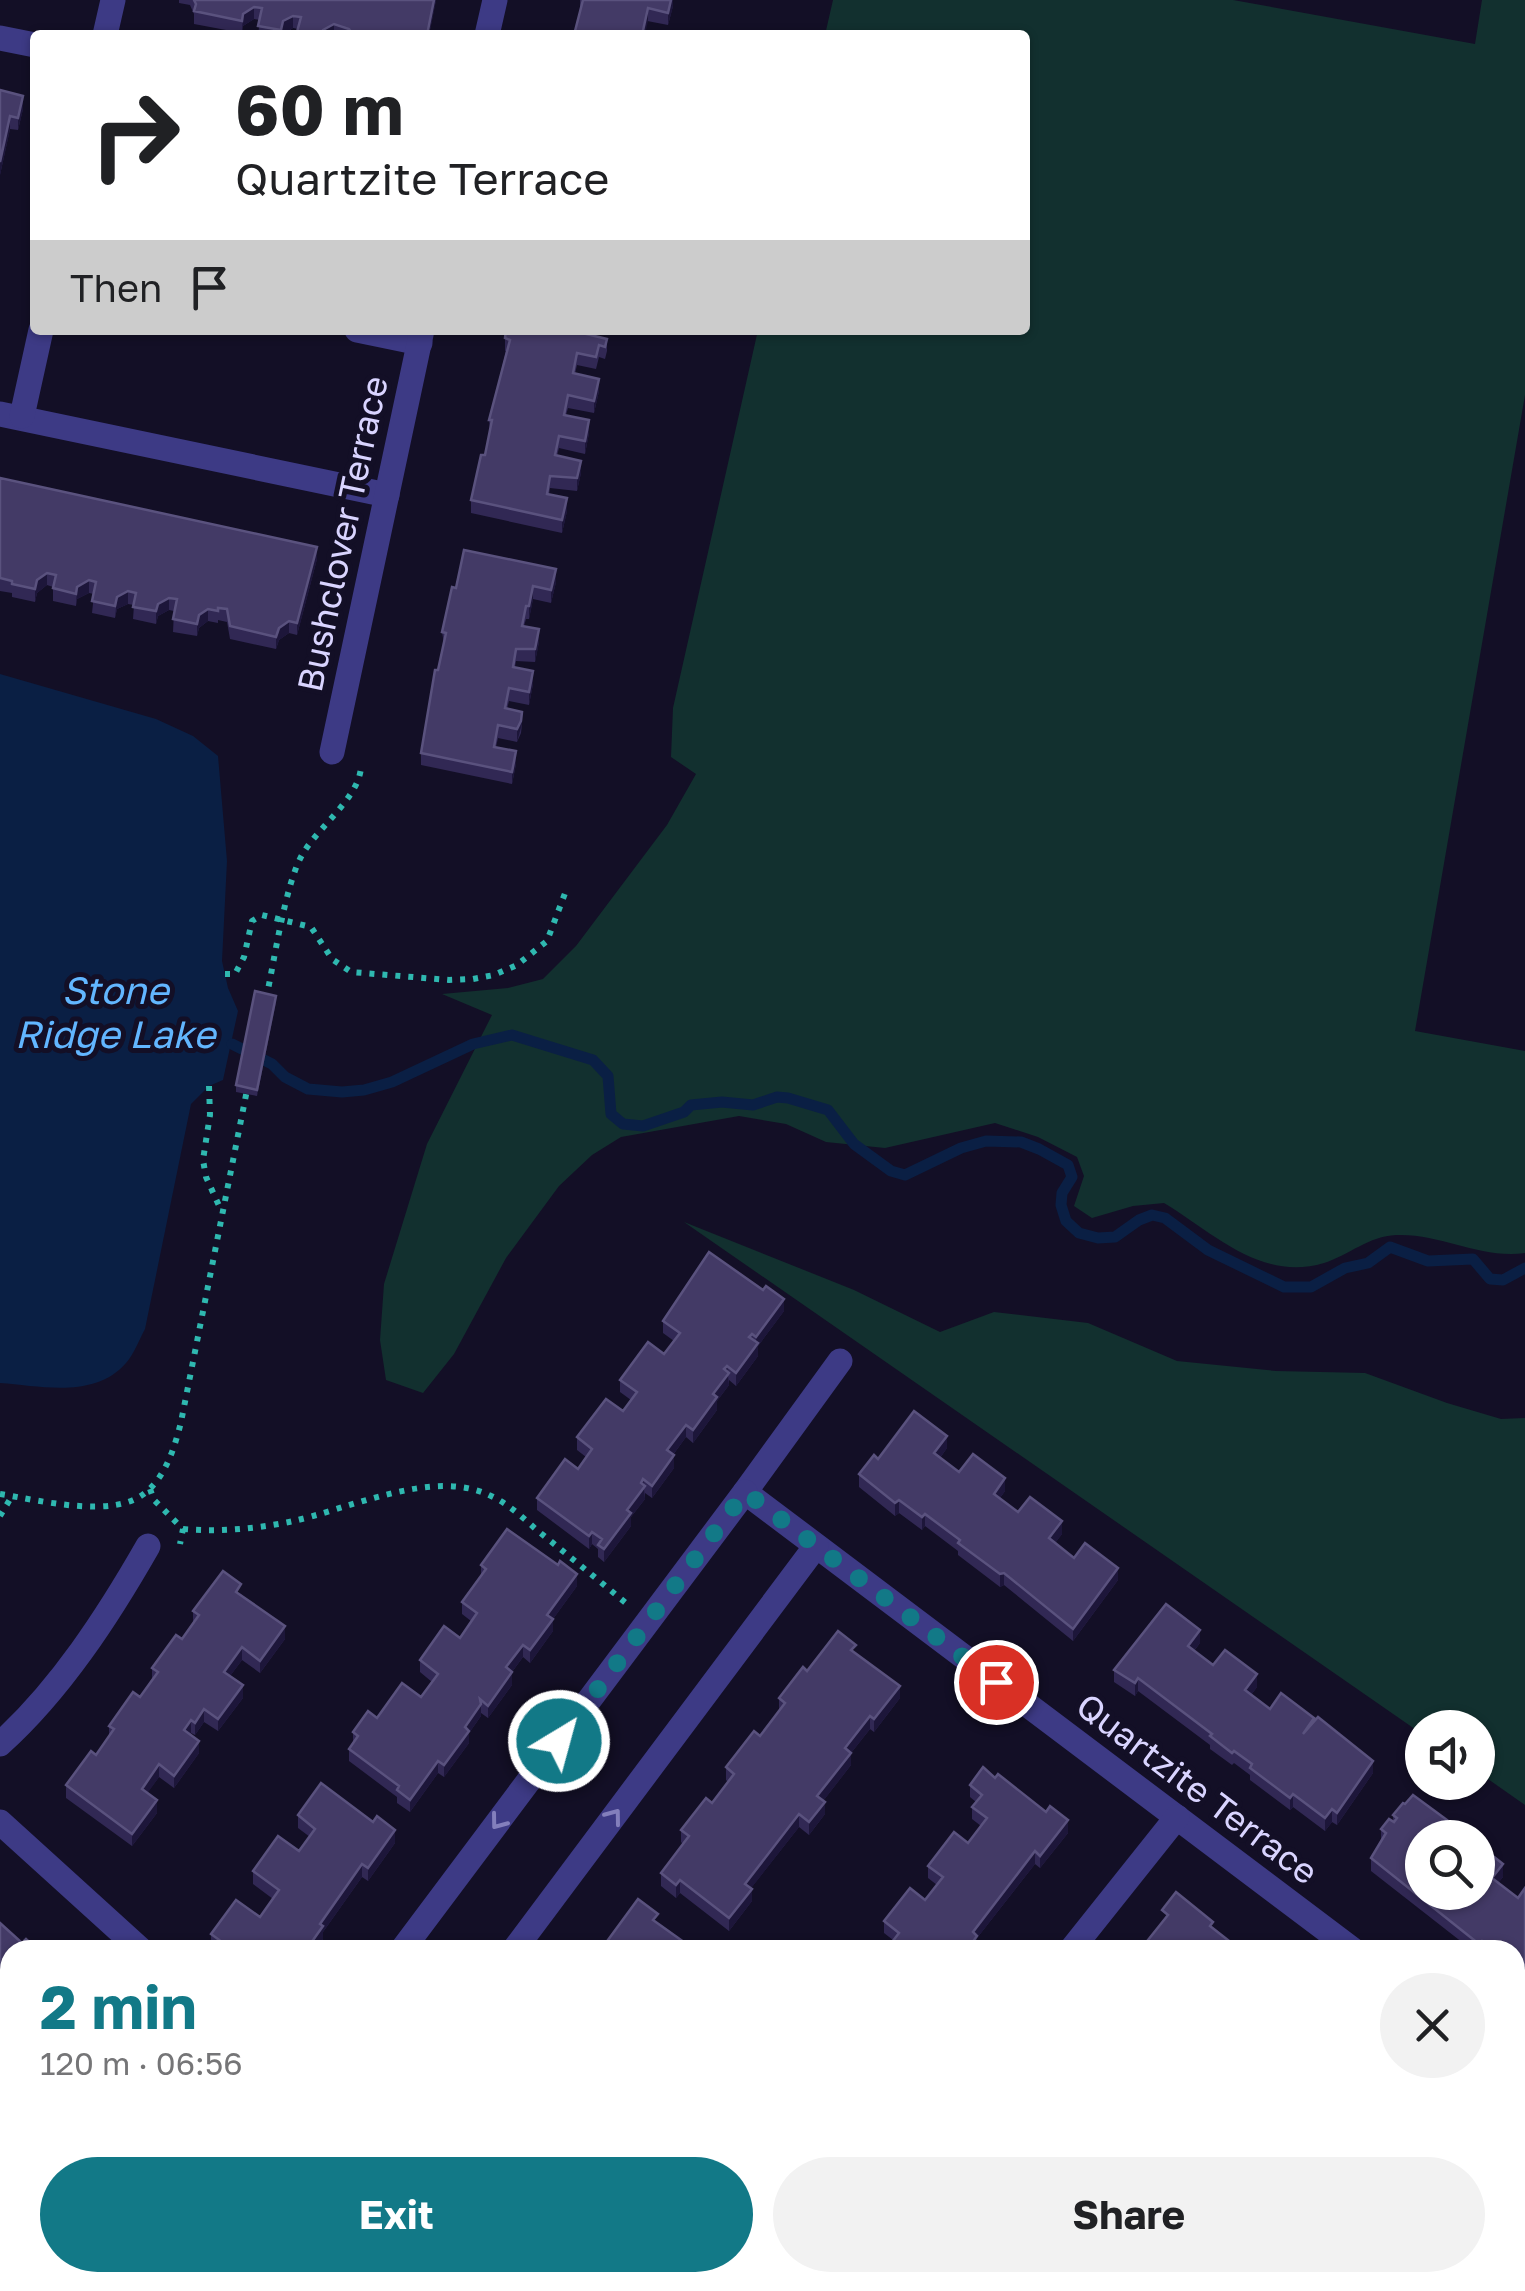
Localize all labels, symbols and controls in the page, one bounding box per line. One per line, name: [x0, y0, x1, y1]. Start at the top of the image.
text: 60 m: [235, 66, 404, 150]
icon: right: [70, 70, 200, 200]
text: Quartzite Terrace: [235, 151, 609, 205]
icon: arrive: [182, 260, 237, 315]
text: Then: [70, 265, 162, 310]
street label: Bushclover Terrace: [288, 372, 396, 695]
water label: Stone Ridge Lake: [15, 967, 218, 1056]
pin: [954, 1640, 1039, 1725]
icon: arrive: [969, 1655, 1024, 1710]
street label: Quartzite Terrace: [1069, 1684, 1326, 1893]
position arrow: [507, 1689, 611, 1793]
map controls: [1405, 1710, 1495, 1910]
button: sound: [1405, 1710, 1495, 1800]
one-way arrow: [603, 1809, 620, 1827]
one-way arrow: [492, 1811, 509, 1829]
button: search: [1405, 1820, 1495, 1910]
text: 2 min: [40, 1970, 197, 2042]
button: close: [1380, 1973, 1485, 2078]
text: 120 m · 06:56: [40, 2044, 243, 2082]
button: Exit: [40, 2157, 753, 2272]
button: Share: [773, 2157, 1485, 2272]

